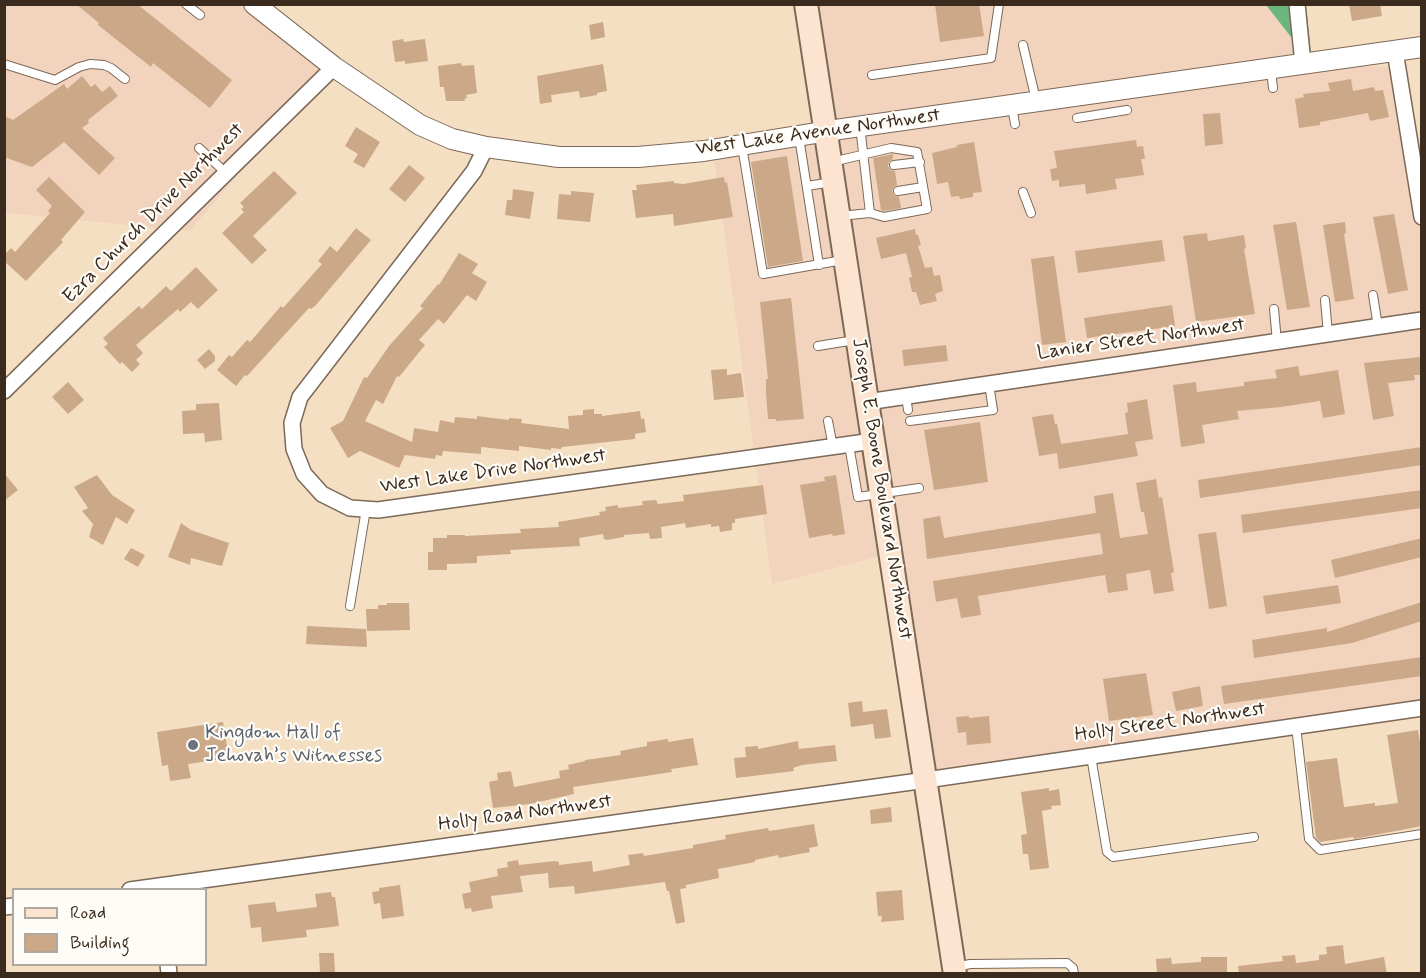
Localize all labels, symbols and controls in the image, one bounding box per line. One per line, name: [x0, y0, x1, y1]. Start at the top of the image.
street label: West Lake Avenue Northwest: [694, 104, 942, 162]
street label: Ezra Church Drive Northwest: [58, 118, 250, 310]
street label: Lanier Street Northwest: [1036, 314, 1246, 366]
street label: Joseph E. Boone Boulevard Northwest: [845, 336, 917, 642]
street label: West Lake Drive Northwest: [378, 444, 608, 500]
street label: Holly Street Northwest: [1073, 698, 1267, 748]
place label: Kingdom Hall of Jehovah’s Witnesses: [205, 722, 382, 769]
marker: Kingdom Hall of Jehovah’s Witnesses: [186, 738, 200, 752]
street label: Holly Road Northwest: [437, 790, 613, 838]
legend: [12, 888, 207, 966]
text: Road: [70, 901, 106, 925]
text: Building: [70, 931, 130, 955]

